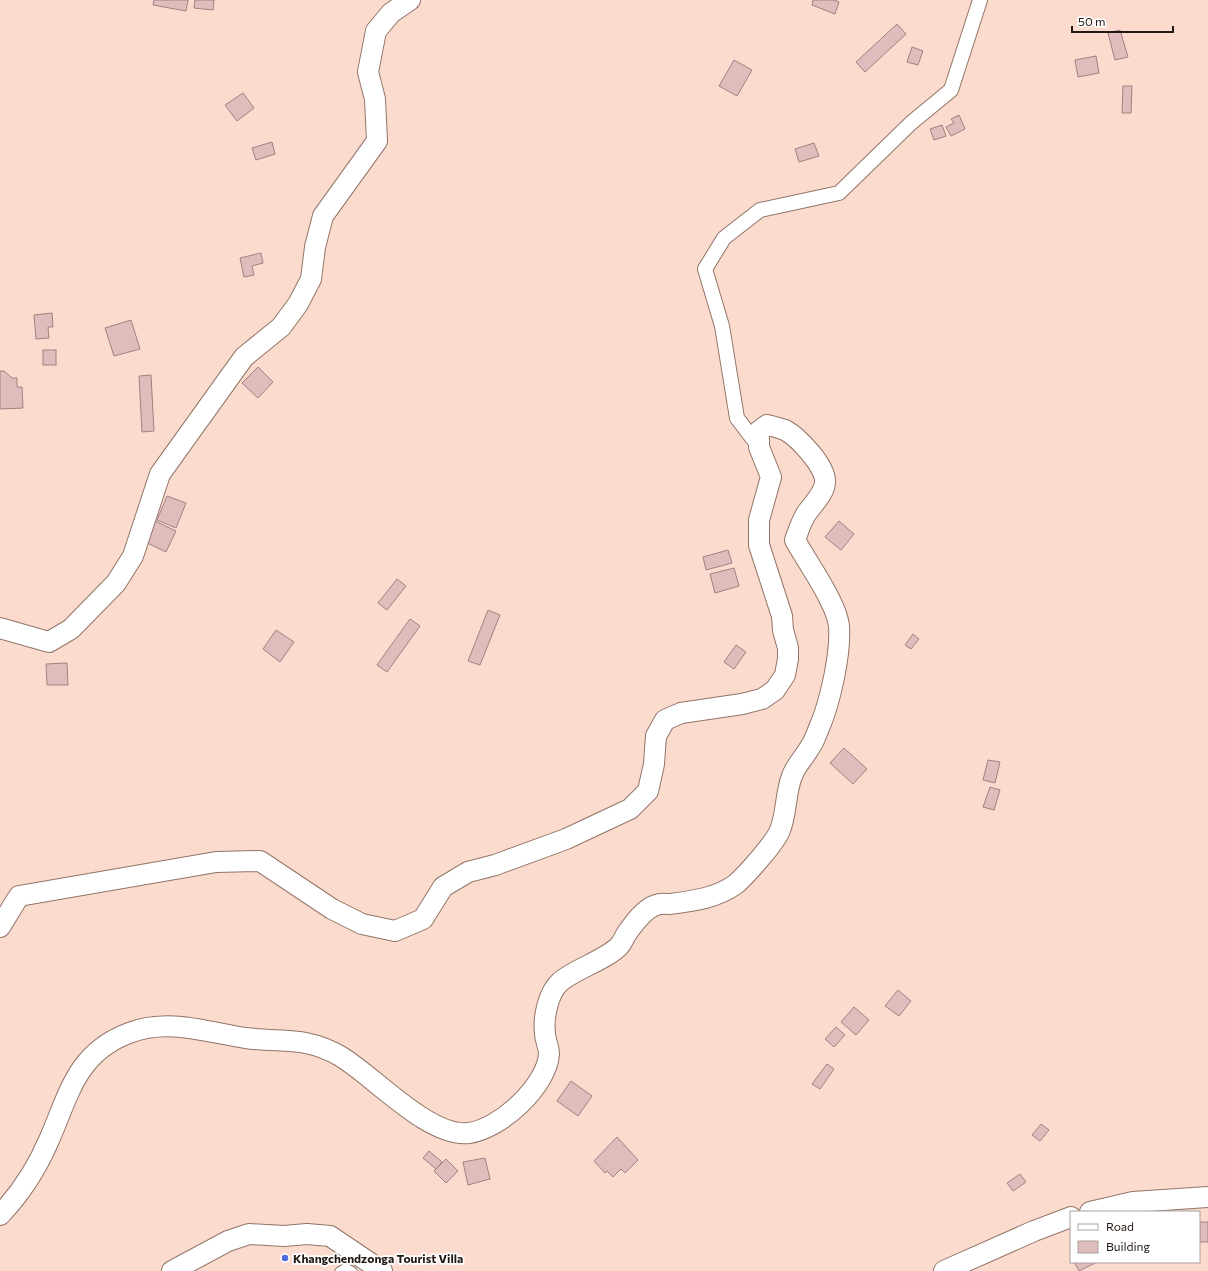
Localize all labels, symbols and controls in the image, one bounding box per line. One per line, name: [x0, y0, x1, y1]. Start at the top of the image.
scale bar: [1072, 8, 1173, 34]
text: 50 m: [1078, 14, 1106, 28]
legend: [1070, 1211, 1200, 1263]
text: Road: [1106, 1219, 1134, 1233]
text: Building: [1106, 1239, 1150, 1253]
place label: Khangchendzonga Tourist Villa: [293, 1251, 463, 1265]
marker: Khangchendzonga Tourist Villa: [280, 1253, 290, 1263]

